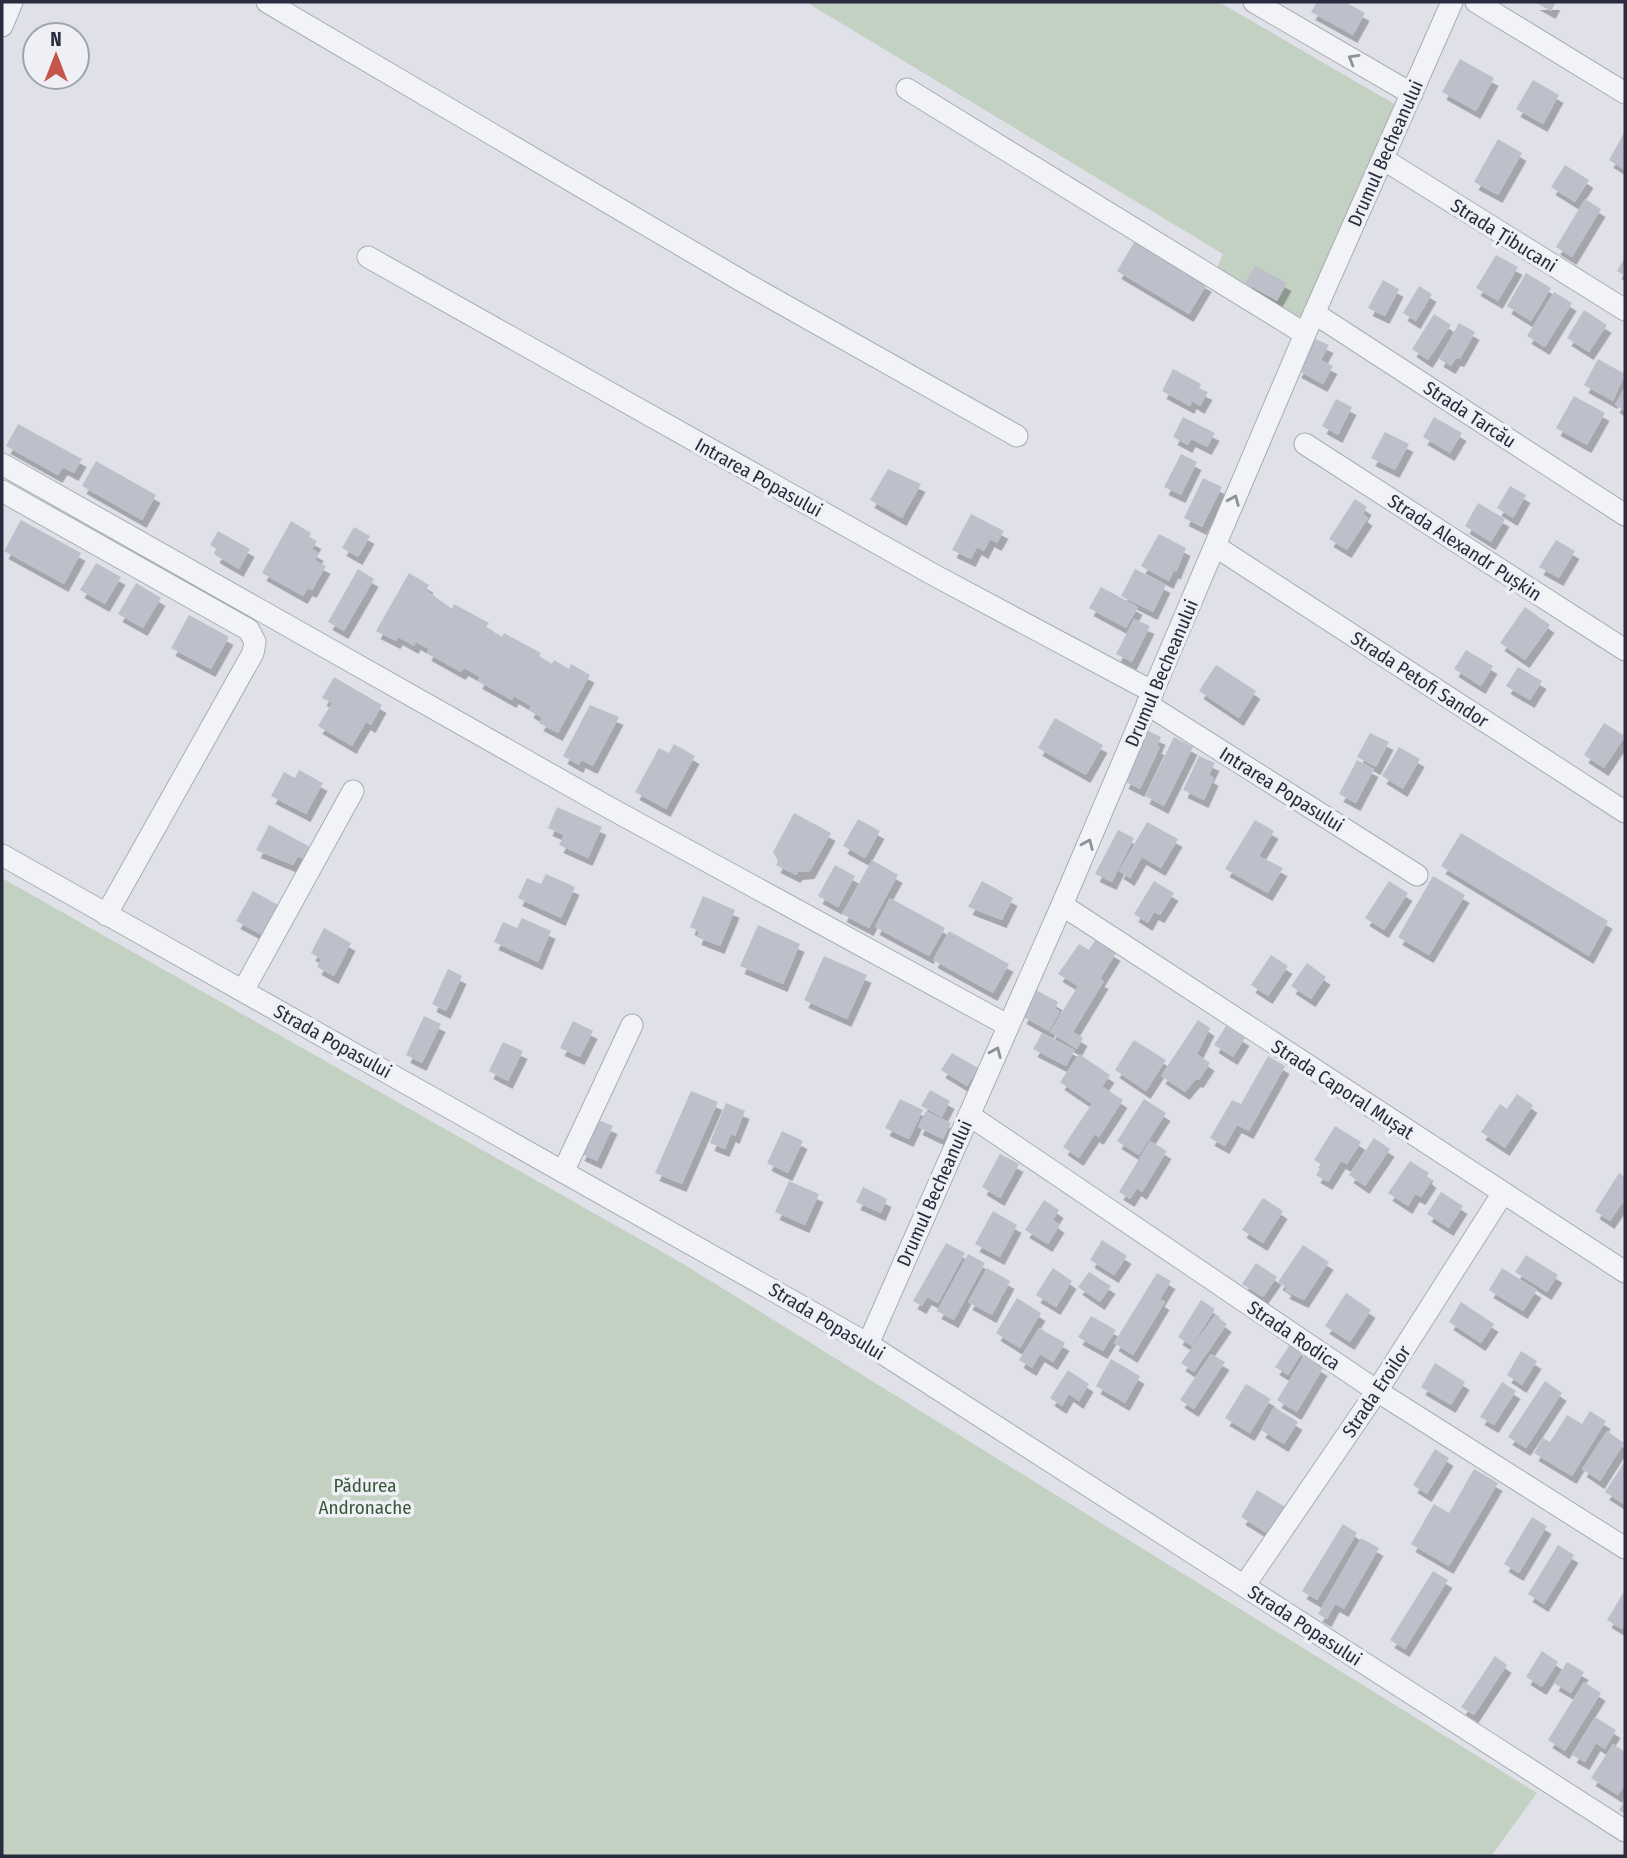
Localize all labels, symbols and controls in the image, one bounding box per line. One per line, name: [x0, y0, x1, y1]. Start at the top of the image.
north arrow: [21, 21, 91, 91]
text: N: [50, 28, 62, 51]
one-way arrow: [1347, 55, 1360, 68]
street label: Drumul Becheanului: [1343, 76, 1428, 230]
street label: Strada Țibucani: [1446, 194, 1561, 277]
street label: Strada Tarcău: [1419, 376, 1520, 453]
street label: Intrarea Popasului: [691, 433, 826, 522]
street label: Strada Alexandr Pușkin: [1383, 489, 1546, 606]
one-way arrow: [1226, 494, 1240, 506]
street label: Drumul Becheanului: [1120, 596, 1203, 750]
street label: Strada Petofi Sandor: [1347, 626, 1493, 733]
street label: Intrarea Popasului: [1215, 742, 1348, 837]
one-way arrow: [1079, 839, 1093, 851]
street label: Strada Popasului: [270, 1000, 396, 1083]
street label: Strada Caporal Mușat: [1267, 1035, 1419, 1145]
one-way arrow: [987, 1047, 1001, 1059]
street label: Drumul Becheanului: [892, 1116, 977, 1270]
street label: Strada Popasului: [765, 1278, 889, 1365]
street label: Strada Rodica: [1243, 1296, 1345, 1375]
street label: Strada Eroilor: [1337, 1341, 1416, 1442]
park label: Pădurea Andronache: [318, 1474, 412, 1519]
street label: Strada Popasului: [1243, 1580, 1366, 1671]

